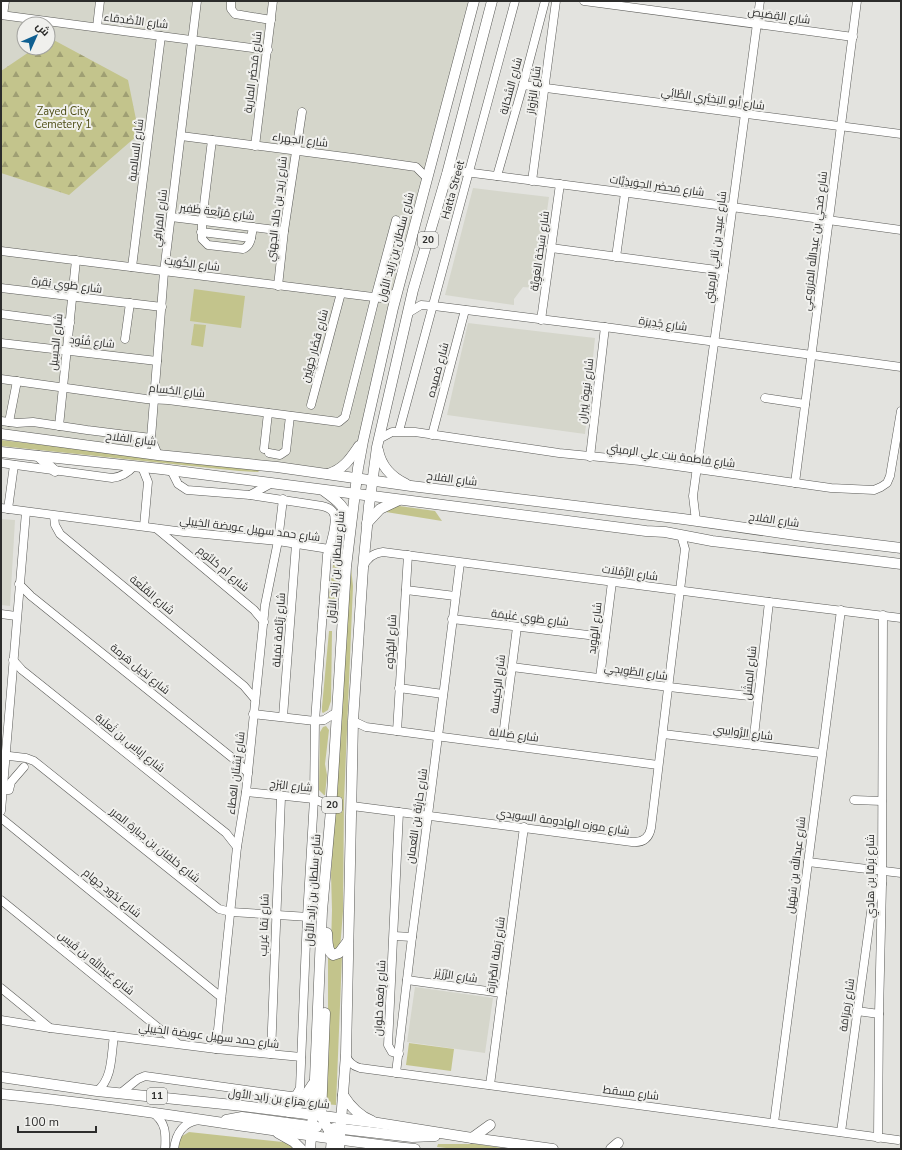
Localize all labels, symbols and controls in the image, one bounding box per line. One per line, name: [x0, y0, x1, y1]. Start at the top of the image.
street label: شارع القِصَيص: [747, 4, 811, 28]
street label: شارع الأصْدِقاء: [103, 10, 169, 32]
north arrow: [16, 16, 56, 56]
text: ش: [32, 19, 53, 40]
street label: شارع مَحضَر المارية: [241, 30, 265, 114]
street label: شارع السَّحَابَة: [496, 56, 526, 116]
street label: شارع البُرْوَاز: [523, 65, 545, 116]
street label: شارع أبو البَختَرِي الطَّائِي: [660, 84, 766, 115]
park label: Zayed City Cemetery 1: [34, 104, 92, 132]
street label: شارع السالمية: [125, 118, 147, 182]
street label: شارع الجهراء: [271, 129, 329, 151]
street label: شارع زيد بن خالد الجهني: [263, 155, 292, 263]
street label: Hatta Street: [438, 159, 468, 221]
street label: شارع ضحي بن عبدالله المزروعي: [798, 170, 832, 312]
street label: شارع مَحضَر الحِوَيذِيَّات: [609, 172, 705, 200]
street label: شارع المَرافِي: [149, 188, 172, 248]
street label: شارع عبيد بن ثاني الرميثي: [702, 190, 731, 304]
street label: شارع سلطان بن زايد الأول: [374, 191, 418, 303]
street label: شارع مُرَبَّعة ظَفِير: [178, 200, 255, 224]
street label: شارع سَبخة العَوِيَّة: [527, 210, 553, 292]
road number: 20: [418, 232, 438, 248]
street label: شارع الكُوَيت: [163, 253, 221, 275]
street label: شارع طَوِي نِقرة: [31, 273, 103, 298]
street label: شارع قصَّار خِوِيَّين: [298, 308, 332, 384]
street label: شارع الحِسِيل: [46, 313, 66, 371]
street label: شارع جْدِيرَة: [638, 313, 688, 335]
street label: شارع فُنُود: [68, 332, 116, 352]
street label: شارع ضميده: [423, 341, 453, 399]
street label: شارع نيوة يَبران: [575, 357, 597, 425]
street label: شارع الحُسام: [148, 381, 206, 401]
street label: شارع الفلاح: [105, 428, 157, 450]
street label: شارع فاطمة بنت علي الرميثي: [606, 441, 736, 472]
street label: شارع الفلاح: [426, 468, 478, 490]
street label: شارع الفلاح: [748, 509, 800, 531]
street label: شارع سلطان بن زايد الأول: [324, 510, 348, 624]
street label: شارع حمد سهيل عويضة الخييلي: [179, 513, 321, 546]
street label: شارع أم كلثوم: [194, 543, 252, 595]
street label: شارع الرَّمْلاَت: [601, 562, 659, 584]
street label: شارع القَلْعة: [127, 571, 178, 618]
street label: شارع رَبَّاضة نمَيلة: [269, 592, 289, 668]
street label: شارع الهَوِيد: [584, 601, 606, 655]
street label: شارع طَوِي غنَيمَة: [490, 606, 570, 631]
street label: شارع الهُدُوء: [382, 614, 400, 670]
street label: شارع نَخِيل هَرمة: [107, 640, 173, 698]
street label: شارع المِشَل: [740, 645, 760, 701]
street label: شارع الركيسة: [487, 654, 509, 714]
street label: شارع الطْوِيجِي: [603, 660, 669, 685]
street label: شارع إياس بن ثَعلَبة: [92, 710, 168, 776]
street label: شارع الرَّواسِي: [712, 722, 774, 744]
street label: شارع صَلالة: [488, 725, 540, 745]
street label: شارع بُسْتَان العَطاء: [223, 731, 249, 815]
street label: شارع حارِثة بن النُّعمان: [403, 767, 431, 865]
street label: شارع البُرْج: [269, 776, 313, 796]
road number: 20: [322, 797, 342, 813]
street label: شارع خلفان بن جبارة المرر: [106, 803, 203, 886]
street label: شارع موزه الهادومة السويدي: [495, 805, 631, 840]
street label: شارع عبدالله بن سُهَيل: [782, 815, 809, 914]
street label: شارع سلطان بن زايد الأول: [302, 833, 324, 947]
street label: شارع بَرقا بن هادِي: [863, 834, 879, 918]
street label: شارع ندُود جهام: [80, 865, 144, 921]
street label: شارع نِقا غِريب: [255, 893, 273, 957]
street label: شارع رَملة الصَّرَارَة: [483, 916, 509, 994]
street label: شارع عَبدالله بن قَيس: [55, 927, 138, 998]
street label: شارع رِقعة حَلوان: [371, 960, 389, 1036]
street label: شارع الرِّزَيْز: [432, 965, 479, 986]
street label: شارع رَمرَامَة: [836, 977, 858, 1033]
street label: شارع حمد سهيل عويضة الخييلي: [138, 1020, 280, 1053]
street label: شارع مسقط: [602, 1082, 660, 1104]
street label: شارع هزاع بن زايد الأول: [227, 1085, 331, 1113]
road number: 11: [147, 1088, 167, 1104]
scale bar: [18, 1108, 96, 1134]
text: 100 m: [24, 1114, 59, 1130]

